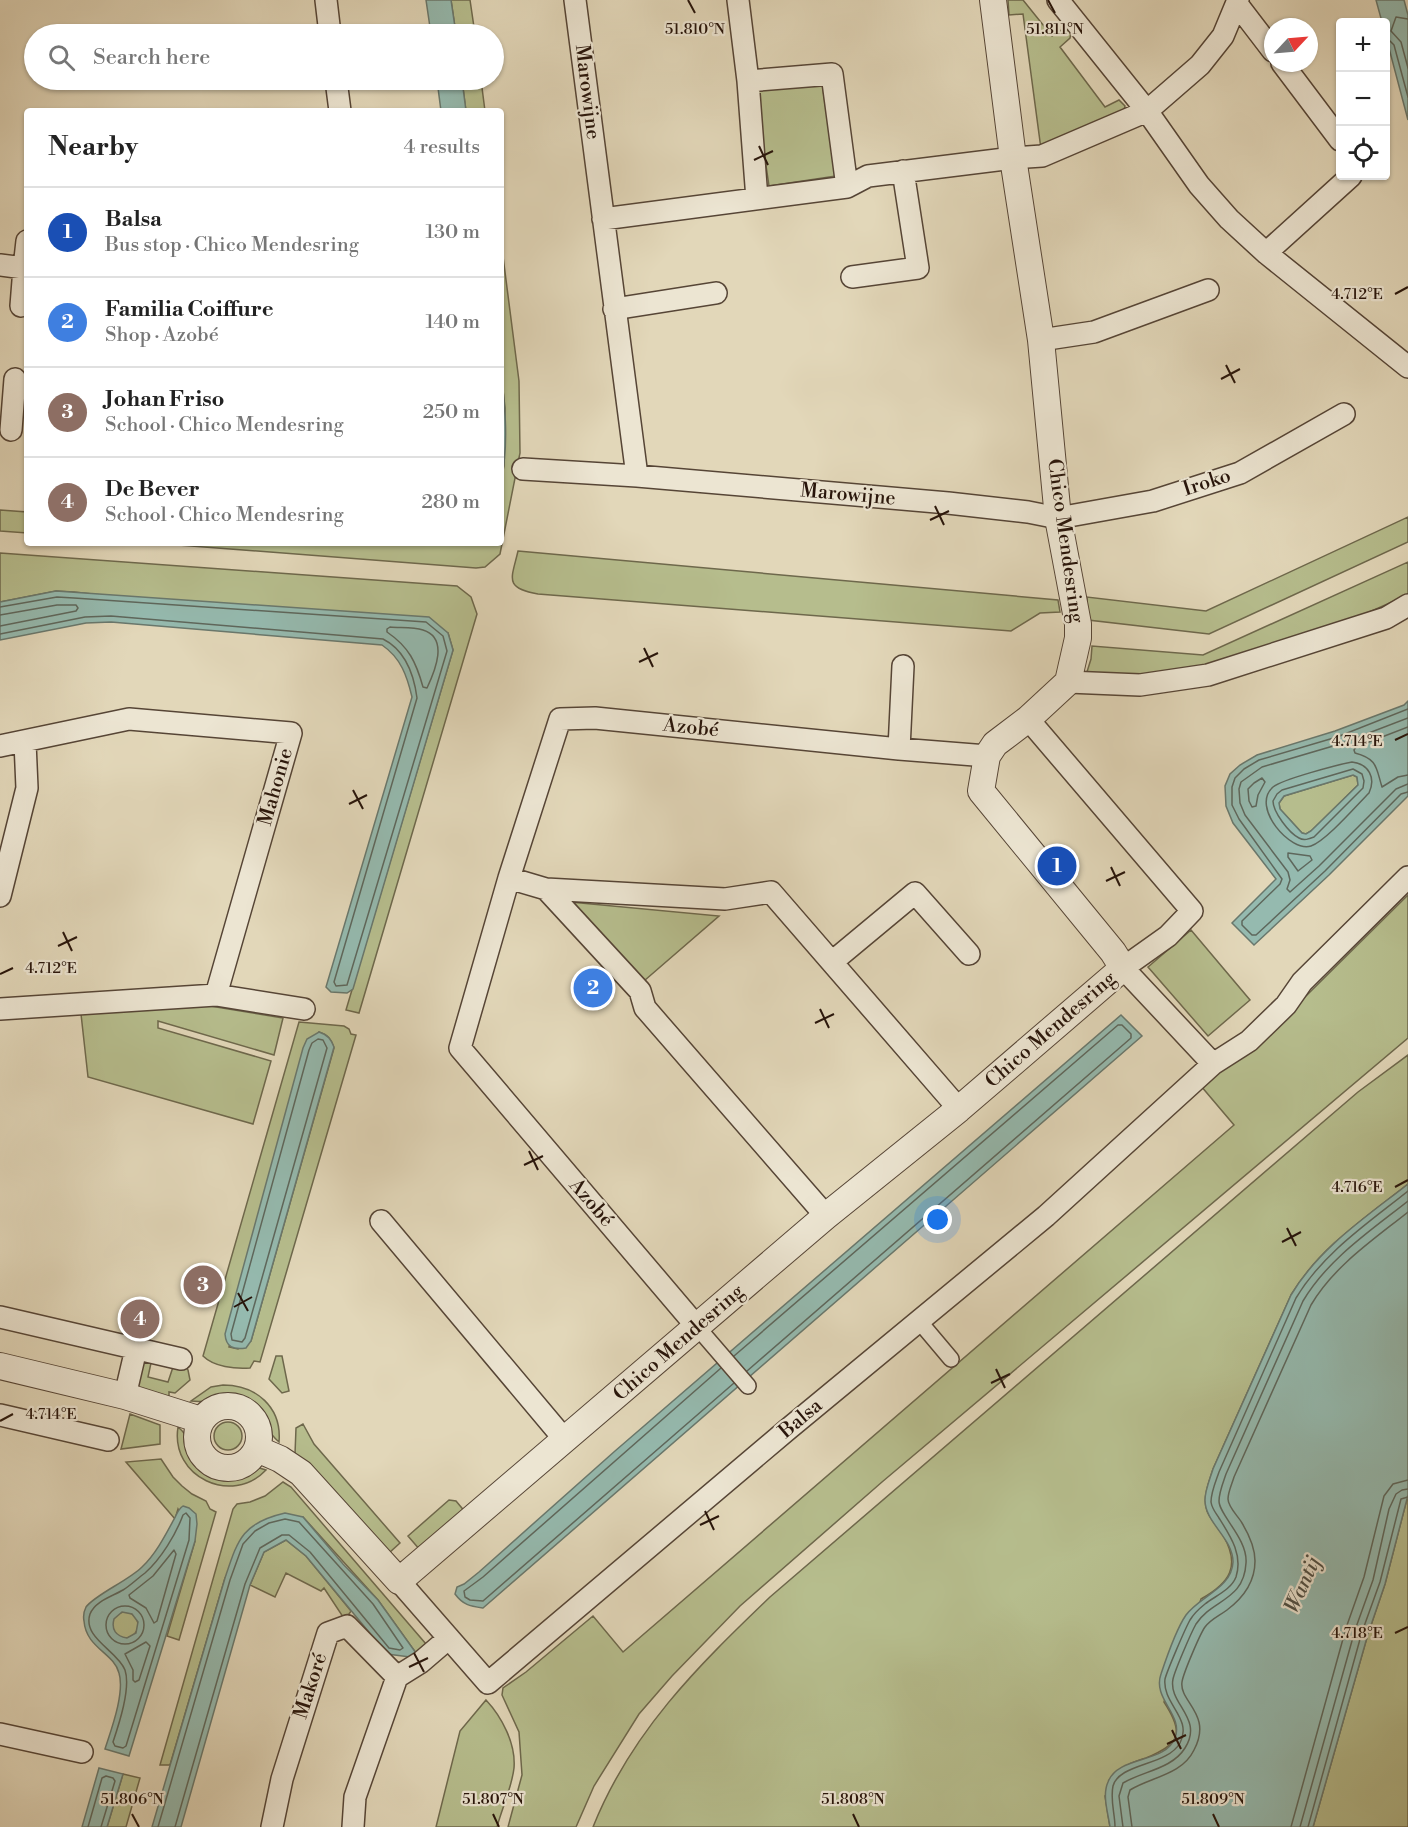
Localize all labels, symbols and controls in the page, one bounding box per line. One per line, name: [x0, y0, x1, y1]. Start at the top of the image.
north arrow: [1264, 18, 1318, 72]
map controls: [1336, 18, 1390, 180]
button: +: [1336, 18, 1390, 72]
text: 51.810°N: [665, 20, 725, 39]
text: 51.811°N: [1026, 20, 1084, 39]
search box: [24, 24, 504, 90]
icon: search: [45, 41, 78, 74]
street label: Marowijne: [569, 43, 605, 141]
text: Search here: [93, 44, 210, 71]
button: −: [1336, 72, 1390, 126]
button: locate: [1336, 126, 1390, 180]
text: Nearby: [48, 131, 138, 163]
text: 4 results: [403, 135, 480, 160]
text: Balsa: [105, 206, 162, 233]
text: 1: [63, 220, 72, 245]
text: 130 m: [425, 220, 480, 245]
text: Bus stop · Chico Mendesring: [105, 233, 359, 258]
text: 4.712°E: [1331, 285, 1383, 304]
text: Familia Coiffure: [105, 296, 274, 323]
text: 2: [61, 310, 74, 335]
text: 140 m: [425, 310, 480, 335]
text: Shop · Azobé: [105, 323, 219, 348]
text: Johan Friso: [105, 386, 225, 413]
text: 3: [61, 400, 74, 425]
text: 250 m: [423, 400, 480, 425]
text: School · Chico Mendesring: [105, 413, 344, 438]
street label: Chico Mendesring: [1041, 457, 1089, 625]
street label: Iroko: [1180, 464, 1234, 502]
text: De Bever: [105, 476, 200, 503]
street label: Marowijne: [799, 478, 897, 512]
text: 4: [61, 490, 74, 515]
text: 280 m: [421, 490, 480, 515]
text: School · Chico Mendesring: [105, 503, 344, 528]
street label: Azobé: [661, 713, 720, 743]
text: 4.714°E: [1331, 732, 1383, 751]
street label: Mahonie: [253, 745, 299, 829]
pin: 1: [1038, 844, 1076, 888]
text: 4.712°E: [25, 959, 77, 978]
pin: 2: [574, 966, 612, 1010]
street label: Chico Mendesring: [980, 966, 1122, 1094]
street label: Azobé: [563, 1173, 619, 1232]
text: 4.716°E: [1331, 1178, 1383, 1197]
your location: [923, 1205, 952, 1234]
pin: 3: [184, 1262, 222, 1308]
street label: Chico Mendesring: [608, 1279, 750, 1407]
pin: 4: [120, 1296, 160, 1342]
street label: Balsa: [773, 1393, 828, 1445]
text: 4.714°E: [25, 1405, 77, 1424]
water label: Wantij: [1279, 1552, 1327, 1617]
text: 4.718°E: [1331, 1624, 1383, 1643]
street label: Makoré: [289, 1650, 333, 1722]
text: 51.806°N: [100, 1790, 164, 1809]
text: 51.807°N: [462, 1790, 524, 1809]
text: 51.808°N: [821, 1790, 885, 1809]
text: 51.809°N: [1181, 1790, 1245, 1809]

